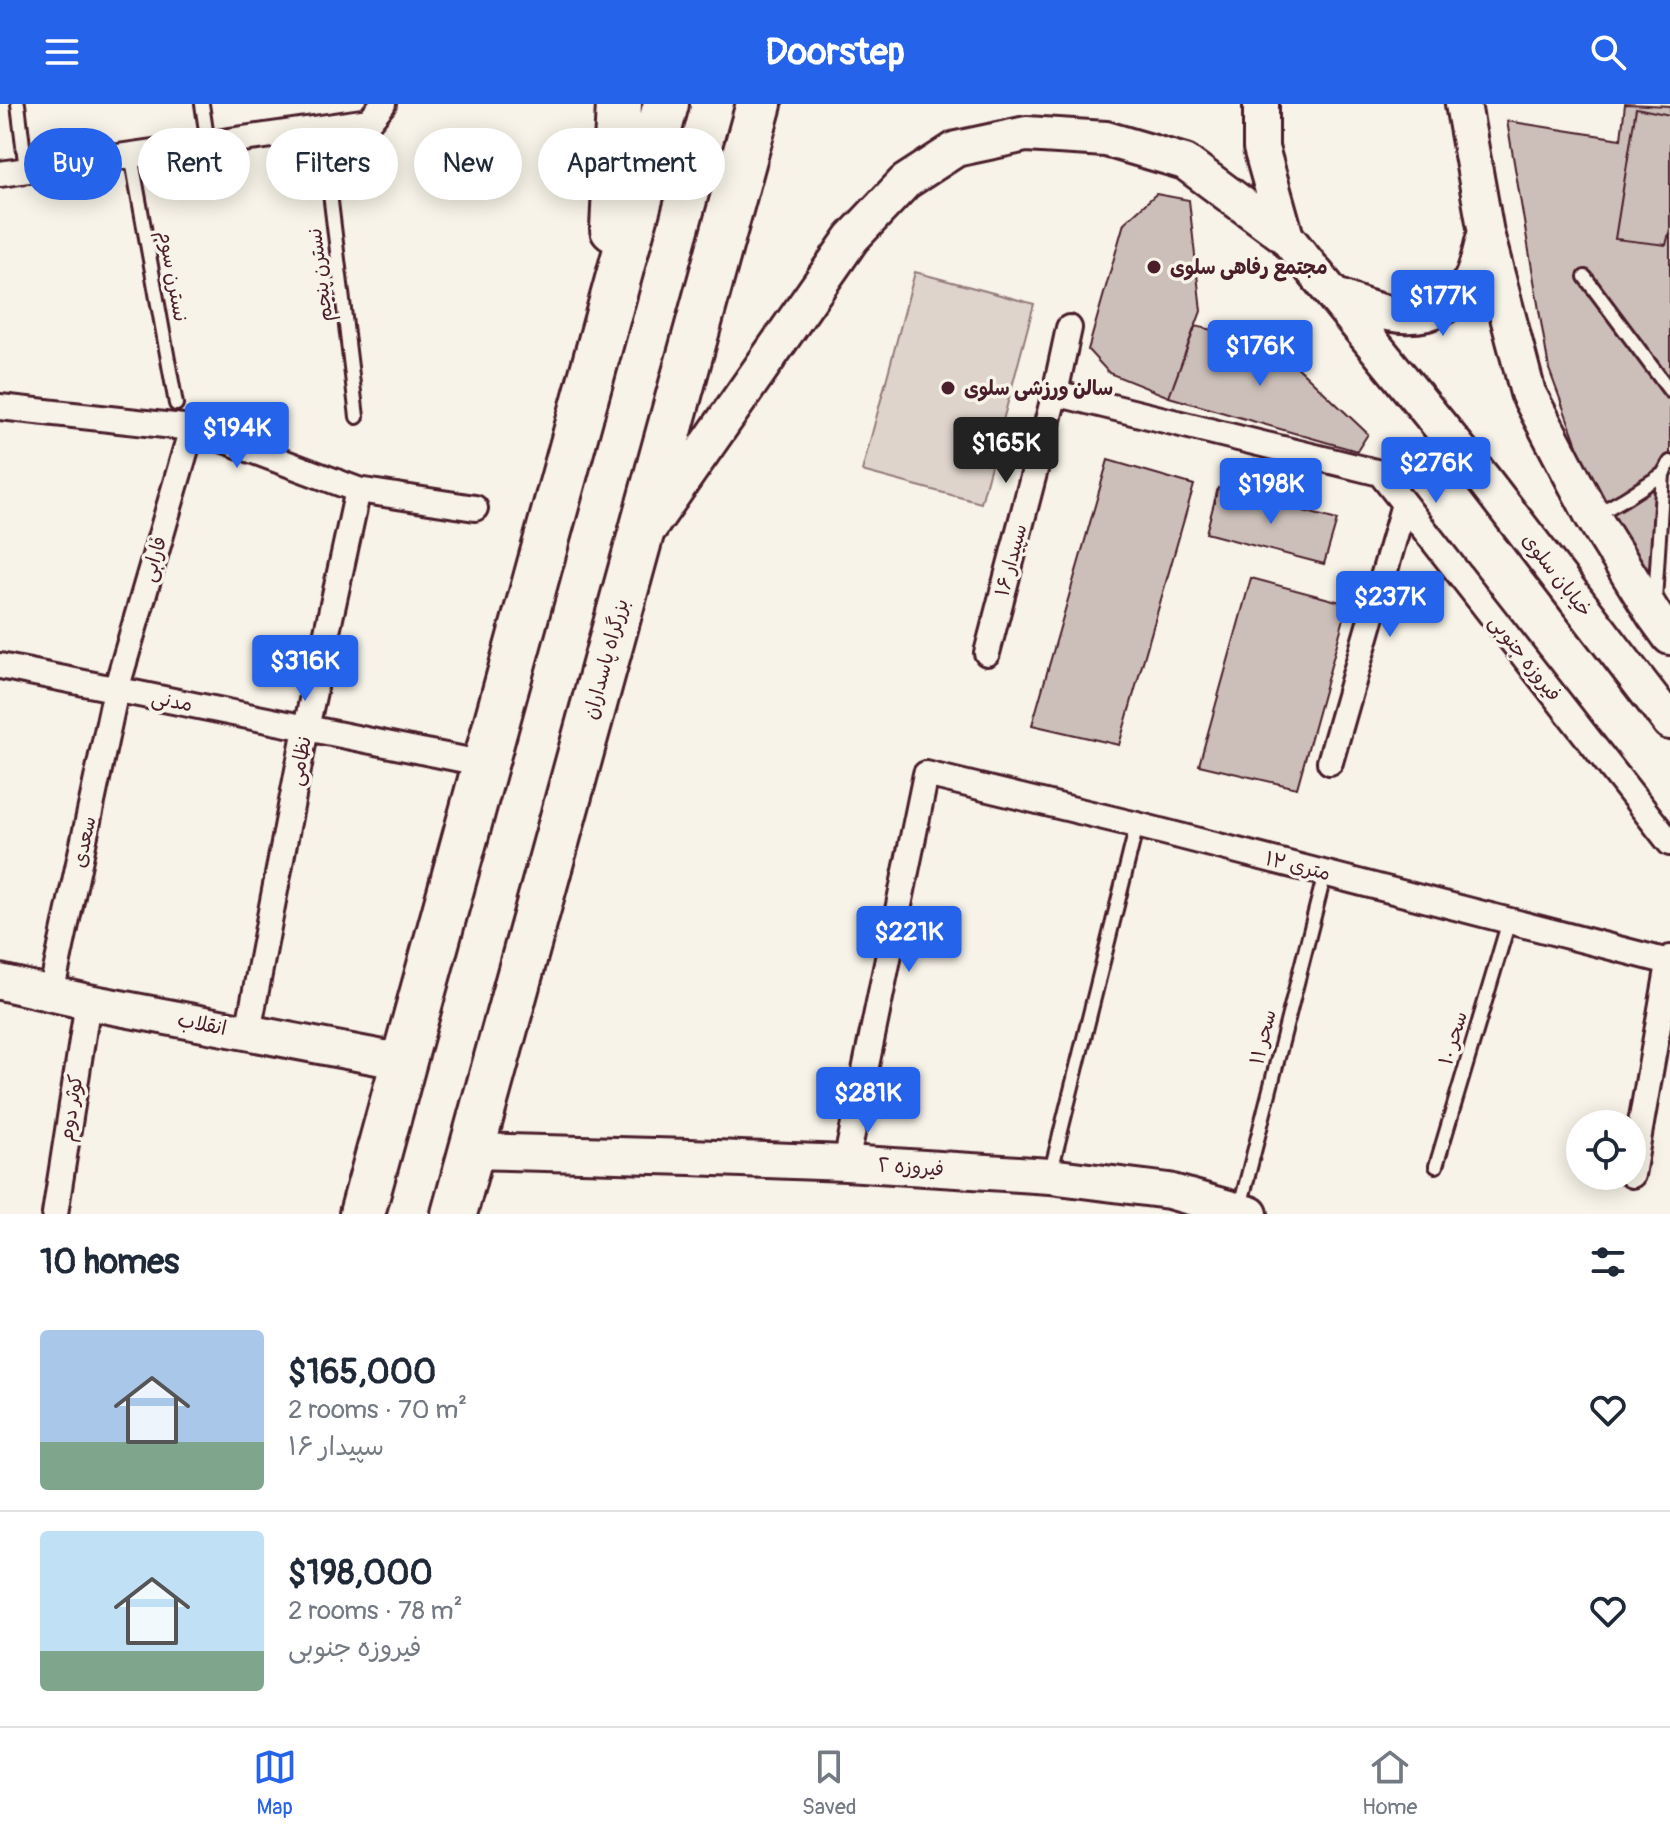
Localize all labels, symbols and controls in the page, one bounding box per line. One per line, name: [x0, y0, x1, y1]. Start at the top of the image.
icon: menu: [40, 30, 84, 74]
text: Doorstep: [765, 30, 905, 75]
icon: search: [1586, 30, 1630, 74]
chip: Buy: [24, 128, 122, 200]
chip: Rent: [138, 128, 250, 200]
chip: Filters: [266, 128, 398, 200]
chip: New: [414, 128, 522, 200]
chip: Apartment: [538, 128, 725, 200]
street label: نسترن پنجم: [302, 226, 340, 323]
street label: نسترن سوم: [150, 229, 193, 324]
place label: مجتمع رفاهی سلوی: [1170, 255, 1328, 282]
marker: مجتمع رفاهی سلوی: [1145, 258, 1163, 276]
pin: $177K: [1387, 270, 1499, 338]
text: $177K: [1409, 280, 1477, 312]
pin: $176K: [1204, 320, 1316, 388]
text: $176K: [1226, 330, 1294, 362]
place label: سالن ورزشی سلوی: [964, 376, 1113, 402]
marker: سالن ورزشی سلوی: [939, 379, 957, 397]
pin: $194K: [181, 402, 293, 470]
text: $194K: [203, 412, 271, 444]
pin: $165K: [950, 417, 1062, 485]
text: $165K: [971, 427, 1041, 459]
pin: $276K: [1380, 437, 1492, 505]
text: $276K: [1399, 447, 1473, 479]
pin: $198K: [1215, 458, 1327, 526]
text: $198K: [1238, 468, 1304, 500]
street label: سپیدار ۱۶: [989, 521, 1033, 599]
street label: خیابان سلوی: [1516, 528, 1598, 623]
street label: فارابی: [136, 533, 172, 585]
pin: $237K: [1334, 571, 1446, 639]
text: $237K: [1354, 581, 1426, 613]
street label: بزرگراه پاسداران: [578, 596, 634, 722]
street label: فیروزه جنوبی: [1483, 610, 1566, 707]
pin: $316K: [249, 635, 361, 703]
text: $316K: [270, 645, 340, 677]
street label: مدنی: [149, 685, 195, 717]
street label: نظامی: [283, 734, 317, 788]
street label: سعدی: [66, 814, 102, 870]
street label: ۱۲ متری: [1263, 846, 1333, 886]
pin: $221K: [853, 906, 965, 974]
text: $221K: [874, 916, 944, 948]
street label: انقلاب: [175, 1007, 229, 1041]
street label: سحر ۱۱: [1244, 1007, 1282, 1067]
street label: سحر ۱۰: [1433, 1008, 1473, 1068]
pin: $281K: [812, 1067, 924, 1135]
street label: کوثر دوم: [53, 1073, 92, 1144]
text: $281K: [834, 1077, 902, 1109]
map controls: [1566, 1110, 1646, 1190]
button: locate: [1566, 1110, 1646, 1190]
street label: فیروزه ٢: [877, 1152, 945, 1182]
icon: filters: [1586, 1240, 1630, 1284]
text: 10 homes: [40, 1241, 179, 1284]
text: $165,000: [288, 1351, 436, 1394]
icon: home: [104, 1362, 200, 1458]
icon: heart: [1586, 1388, 1630, 1432]
text: 2 rooms · 70 m²: [288, 1394, 467, 1426]
text: سپیدار ۱۶: [288, 1431, 384, 1463]
text: $198,000: [288, 1552, 433, 1595]
icon: home: [104, 1563, 200, 1659]
icon: heart: [1586, 1589, 1630, 1633]
text: 2 rooms · 78 m²: [288, 1595, 463, 1627]
text: فیروزه جنوبی: [288, 1632, 422, 1664]
tab: Map: [253, 1745, 297, 1821]
tab: Saved: [802, 1745, 857, 1821]
tab: Home: [1362, 1745, 1417, 1821]

